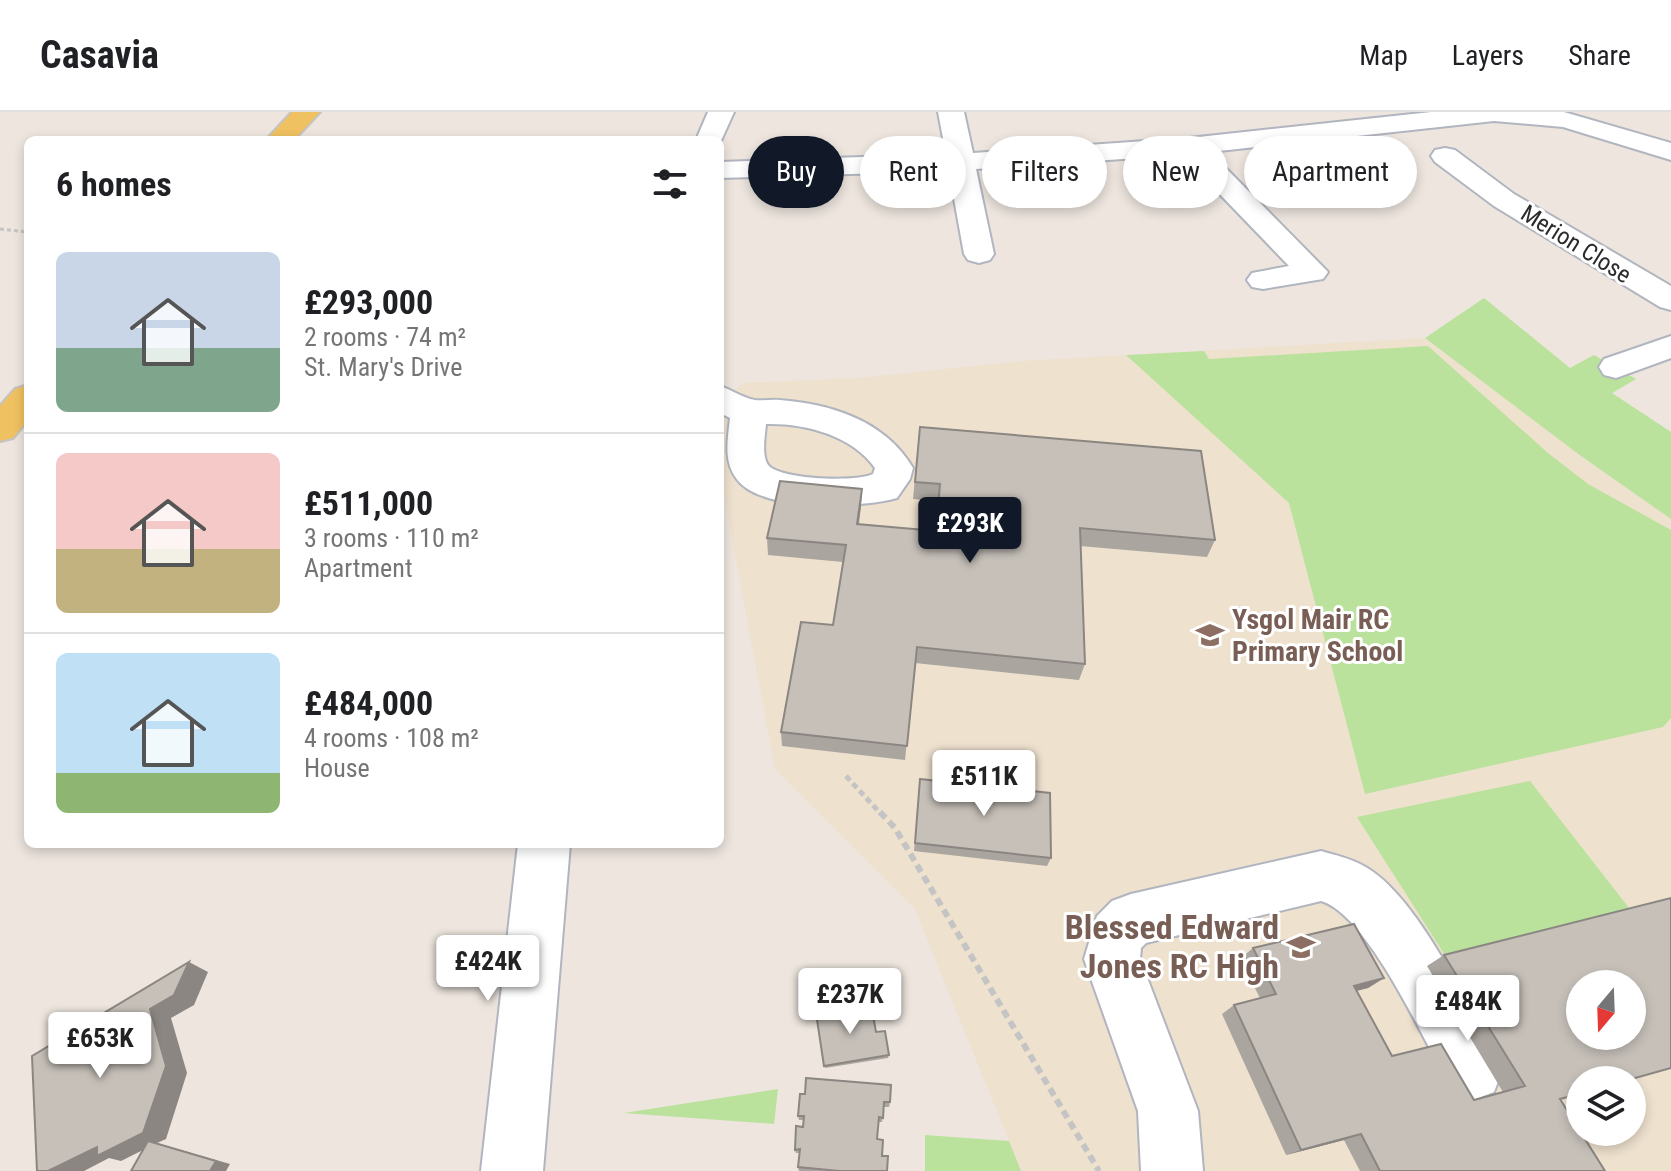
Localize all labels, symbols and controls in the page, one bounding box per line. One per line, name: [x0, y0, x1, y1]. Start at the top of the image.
text: Casavia: [40, 33, 159, 77]
text: Map: [1359, 39, 1408, 72]
text: Layers: [1452, 39, 1524, 72]
text: Share: [1568, 39, 1631, 72]
chip: Buy: [748, 136, 844, 208]
chip: Rent: [860, 136, 966, 208]
chip: Filters: [982, 136, 1107, 208]
chip: New: [1123, 136, 1228, 208]
chip: Apartment: [1244, 136, 1417, 208]
icon: filters: [648, 162, 692, 206]
text: 6 homes: [56, 164, 172, 204]
street label: Merion Close: [1516, 199, 1636, 289]
text: £293,000: [304, 282, 433, 322]
icon: home: [120, 284, 216, 380]
text: 2 rooms · 74 m²: [304, 322, 466, 352]
text: St. Mary's Drive: [304, 352, 463, 382]
text: £511,000: [304, 483, 433, 523]
icon: home: [120, 485, 216, 581]
pin: £293K: [914, 497, 1026, 565]
text: £293K: [936, 508, 1004, 538]
text: 3 rooms · 110 m²: [304, 523, 479, 553]
text: Apartment: [304, 553, 413, 583]
place label: Ysgol Mair RC Primary School: [1232, 603, 1403, 668]
school or university icon: Ysgol Mair RC Primary School: [1195, 620, 1225, 650]
text: £484,000: [304, 683, 433, 723]
icon: home: [120, 685, 216, 781]
text: 4 rooms · 108 m²: [304, 723, 479, 753]
pin: £511K: [928, 750, 1040, 818]
text: House: [304, 753, 370, 783]
text: £511K: [950, 761, 1018, 791]
place label: Blessed Edward Jones RC High: [1065, 907, 1279, 986]
school or university icon: Blessed Edward Jones RC High: [1286, 932, 1316, 962]
pin: £424K: [432, 935, 544, 1003]
text: £424K: [454, 946, 522, 976]
pin: £237K: [794, 968, 906, 1036]
north arrow: [1566, 970, 1646, 1050]
map controls: [1566, 970, 1646, 1146]
pin: £484K: [1412, 975, 1524, 1043]
text: £237K: [816, 979, 884, 1009]
text: £484K: [1434, 986, 1502, 1016]
pin: £653K: [44, 1012, 156, 1080]
text: £653K: [66, 1023, 134, 1053]
button: layers: [1566, 1066, 1646, 1146]

